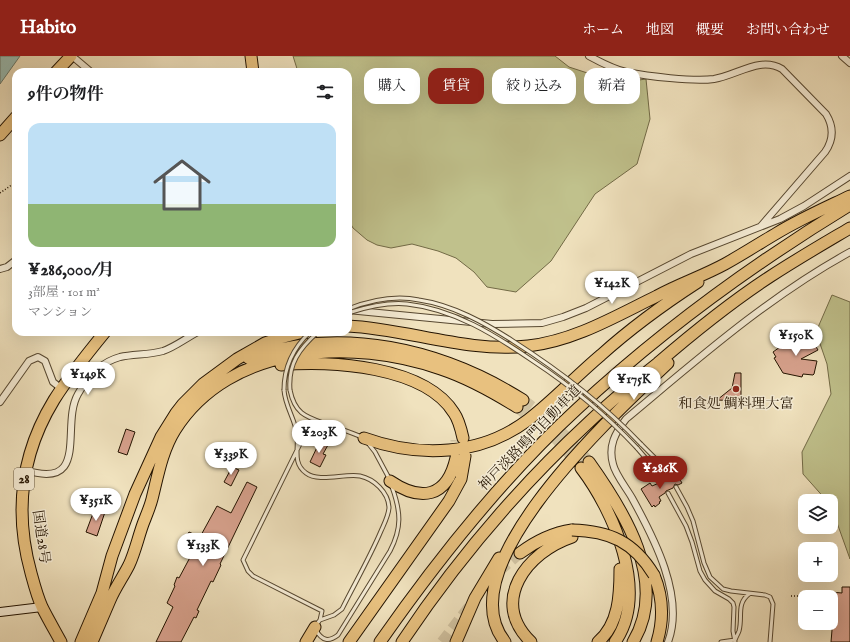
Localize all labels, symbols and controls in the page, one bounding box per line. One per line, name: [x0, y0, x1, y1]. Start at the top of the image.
text: Habito: [20, 16, 76, 40]
text: ホーム: [582, 21, 624, 39]
text: 地図: [646, 21, 674, 39]
text: 概要: [696, 21, 724, 39]
text: お問い合わせ: [746, 21, 830, 39]
chip: 購入: [364, 68, 420, 104]
chip: 賃貸: [428, 68, 484, 104]
chip: 絞り込み: [492, 68, 576, 104]
chip: 新着: [584, 68, 640, 104]
icon: filters: [314, 81, 336, 103]
text: 9件の物件: [28, 84, 103, 105]
icon: home: [146, 149, 218, 221]
text: ¥286,000/月: [28, 260, 115, 281]
pin: ¥142K: [584, 271, 640, 305]
text: ¥142K: [594, 275, 630, 292]
text: 3部屋 · 101 m²: [28, 284, 100, 301]
text: マンション: [28, 304, 92, 321]
pin: ¥150K: [768, 323, 824, 357]
text: ¥150K: [779, 327, 813, 344]
pin: ¥149K: [60, 362, 116, 396]
text: ¥149K: [70, 366, 106, 383]
pin: ¥175K: [606, 367, 662, 401]
text: ¥175K: [617, 371, 651, 388]
street label: 神戸淡路鳴門自動車道: [475, 381, 585, 495]
marker: 和食処 鯛料理大富: [731, 384, 741, 394]
place label: 和食処 鯛料理大富: [678, 395, 794, 413]
pin: ¥203K: [291, 420, 347, 454]
text: ¥203K: [301, 424, 337, 441]
pin: ¥339K: [203, 442, 259, 476]
text: ¥339K: [214, 446, 248, 463]
pin: ¥286K: [632, 456, 688, 490]
text: ¥286K: [642, 460, 678, 477]
road number: 28: [14, 468, 34, 490]
pin: ¥351K: [68, 488, 124, 522]
text: ¥351K: [79, 492, 113, 509]
map controls: [798, 494, 838, 630]
button: layers: [798, 494, 838, 534]
street label: 国道28号: [28, 509, 54, 565]
pin: ¥133K: [175, 533, 231, 567]
text: ¥133K: [186, 537, 220, 554]
button: +: [798, 542, 838, 582]
button: −: [798, 590, 838, 630]

